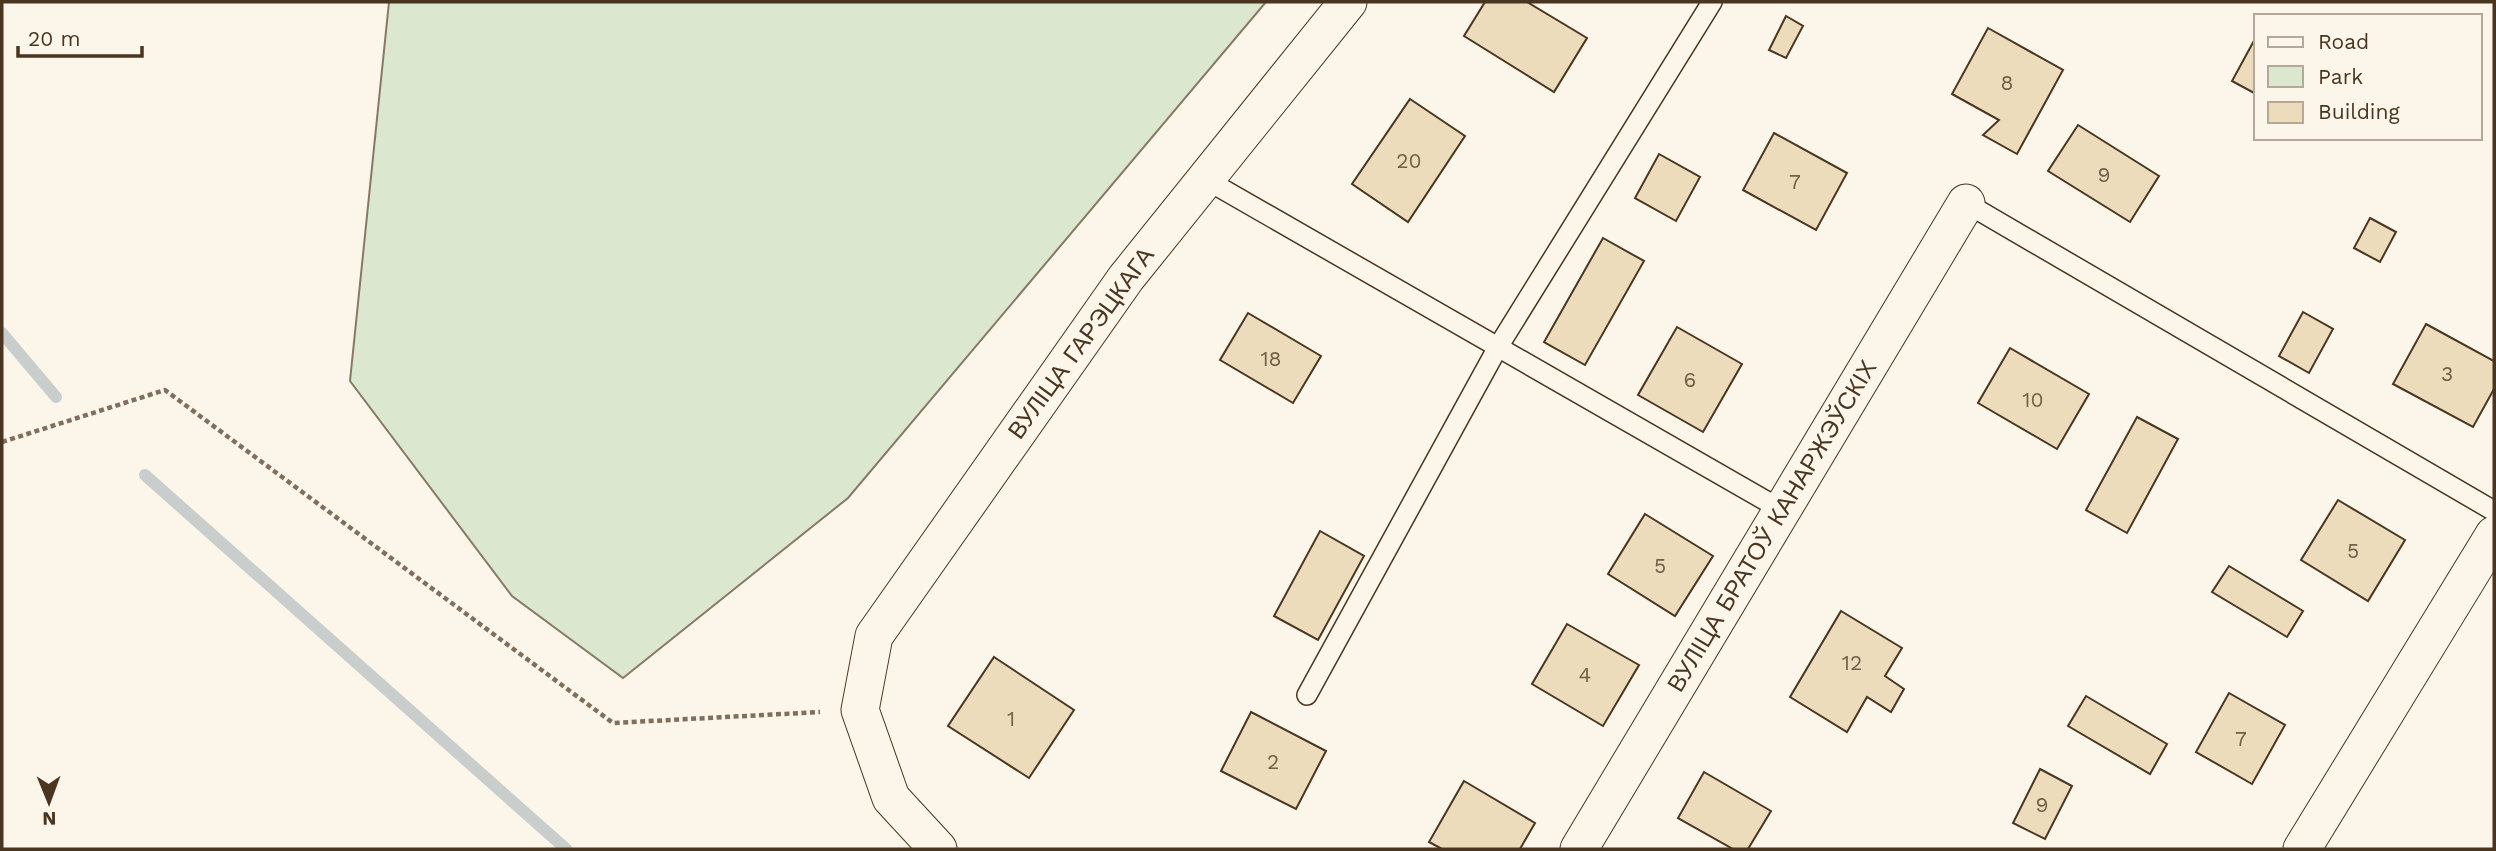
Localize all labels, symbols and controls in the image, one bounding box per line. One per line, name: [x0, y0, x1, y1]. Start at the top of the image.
scale bar: [18, 14, 142, 58]
legend: [2254, 14, 2482, 140]
text: 20 m: [28, 26, 80, 51]
text: Road: [2318, 29, 2369, 54]
text: Park: [2318, 64, 2363, 89]
house number: 8: [2001, 70, 2013, 95]
text: Building: [2318, 99, 2400, 124]
house number: 20: [1396, 148, 1422, 173]
house number: 9: [2098, 162, 2110, 187]
house number: 7: [1789, 169, 1801, 194]
street label: ВУЛІЦА ГАРЭЦКАГА: [1002, 242, 1160, 444]
house number: 18: [1260, 346, 1282, 371]
street label: ВУЛІЦА БРАТОЎ КАНАРЖЭЎСКІХ: [1662, 355, 1882, 697]
house number: 3: [2441, 361, 2453, 386]
house number: 6: [1684, 367, 1696, 392]
house number: 10: [2022, 387, 2044, 412]
house number: 5: [2347, 538, 2359, 563]
house number: 5: [1654, 553, 1666, 578]
house number: 12: [1842, 650, 1862, 675]
house number: 4: [1579, 662, 1591, 687]
house number: 1: [1007, 706, 1015, 731]
house number: 7: [2235, 726, 2247, 751]
house number: 2: [1267, 749, 1279, 774]
north arrow: [14, 767, 84, 837]
house number: 9: [2036, 792, 2048, 817]
text: N: [42, 807, 57, 830]

